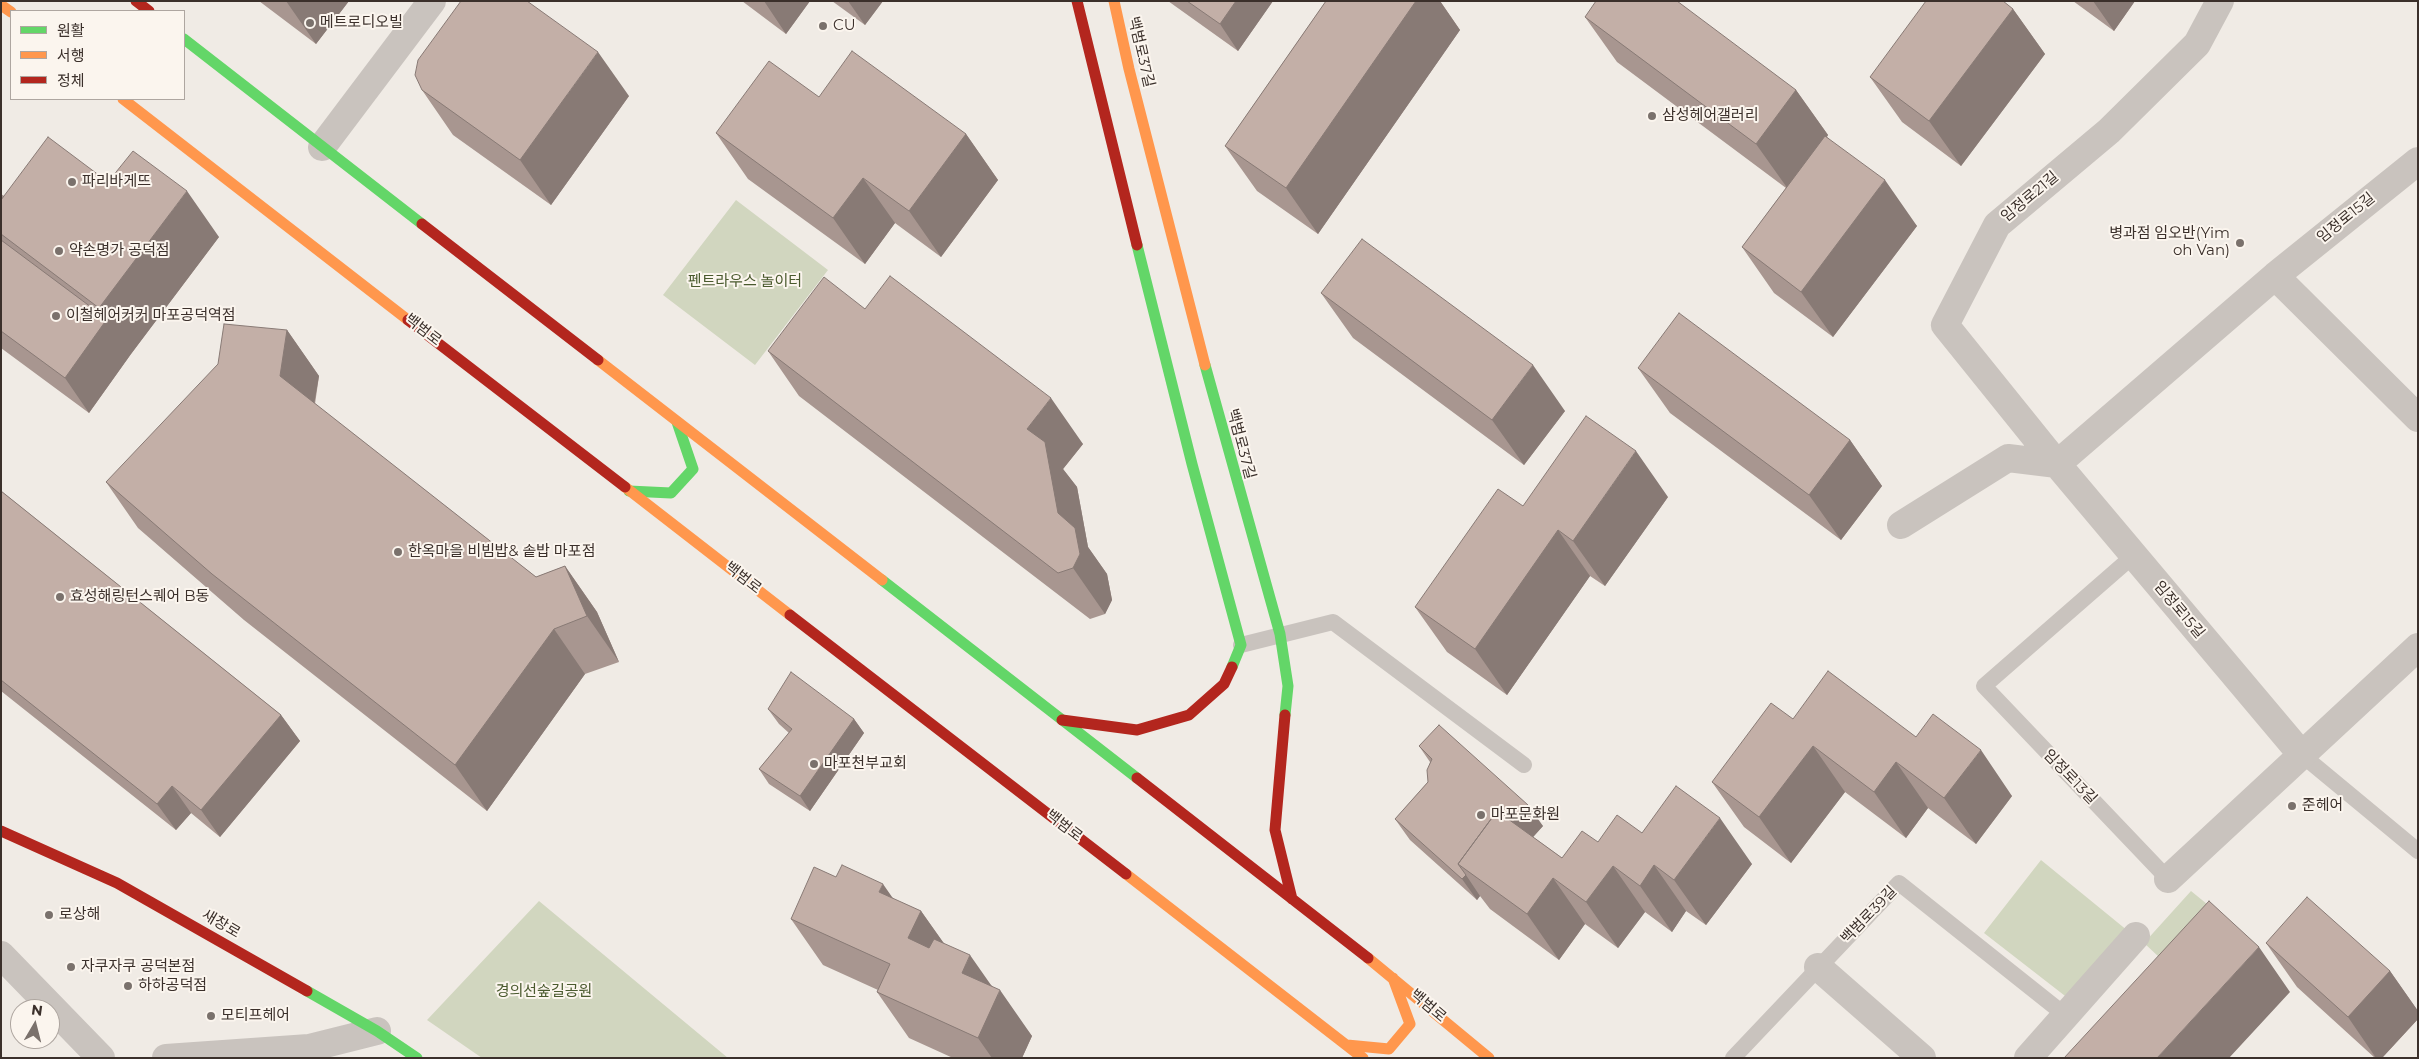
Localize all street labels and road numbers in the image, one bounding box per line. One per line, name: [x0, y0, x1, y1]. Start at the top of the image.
street label: 백범로37길: [1124, 15, 1158, 89]
street label: 임정로21길: [1998, 168, 2062, 226]
street label: 임정로15길: [2313, 189, 2379, 247]
street label: 백범로: [401, 310, 445, 350]
street label: 백범로37길: [1223, 407, 1259, 481]
street label: 백범로: [721, 558, 765, 598]
street label: 임정로15길: [2150, 578, 2208, 642]
street label: 임정로13길: [2040, 746, 2100, 808]
street label: 백범로: [1042, 806, 1086, 846]
street label: 백범로39길: [1837, 883, 1901, 947]
street label: 새창로: [199, 906, 243, 942]
street label: 백범로: [1406, 986, 1450, 1026]

